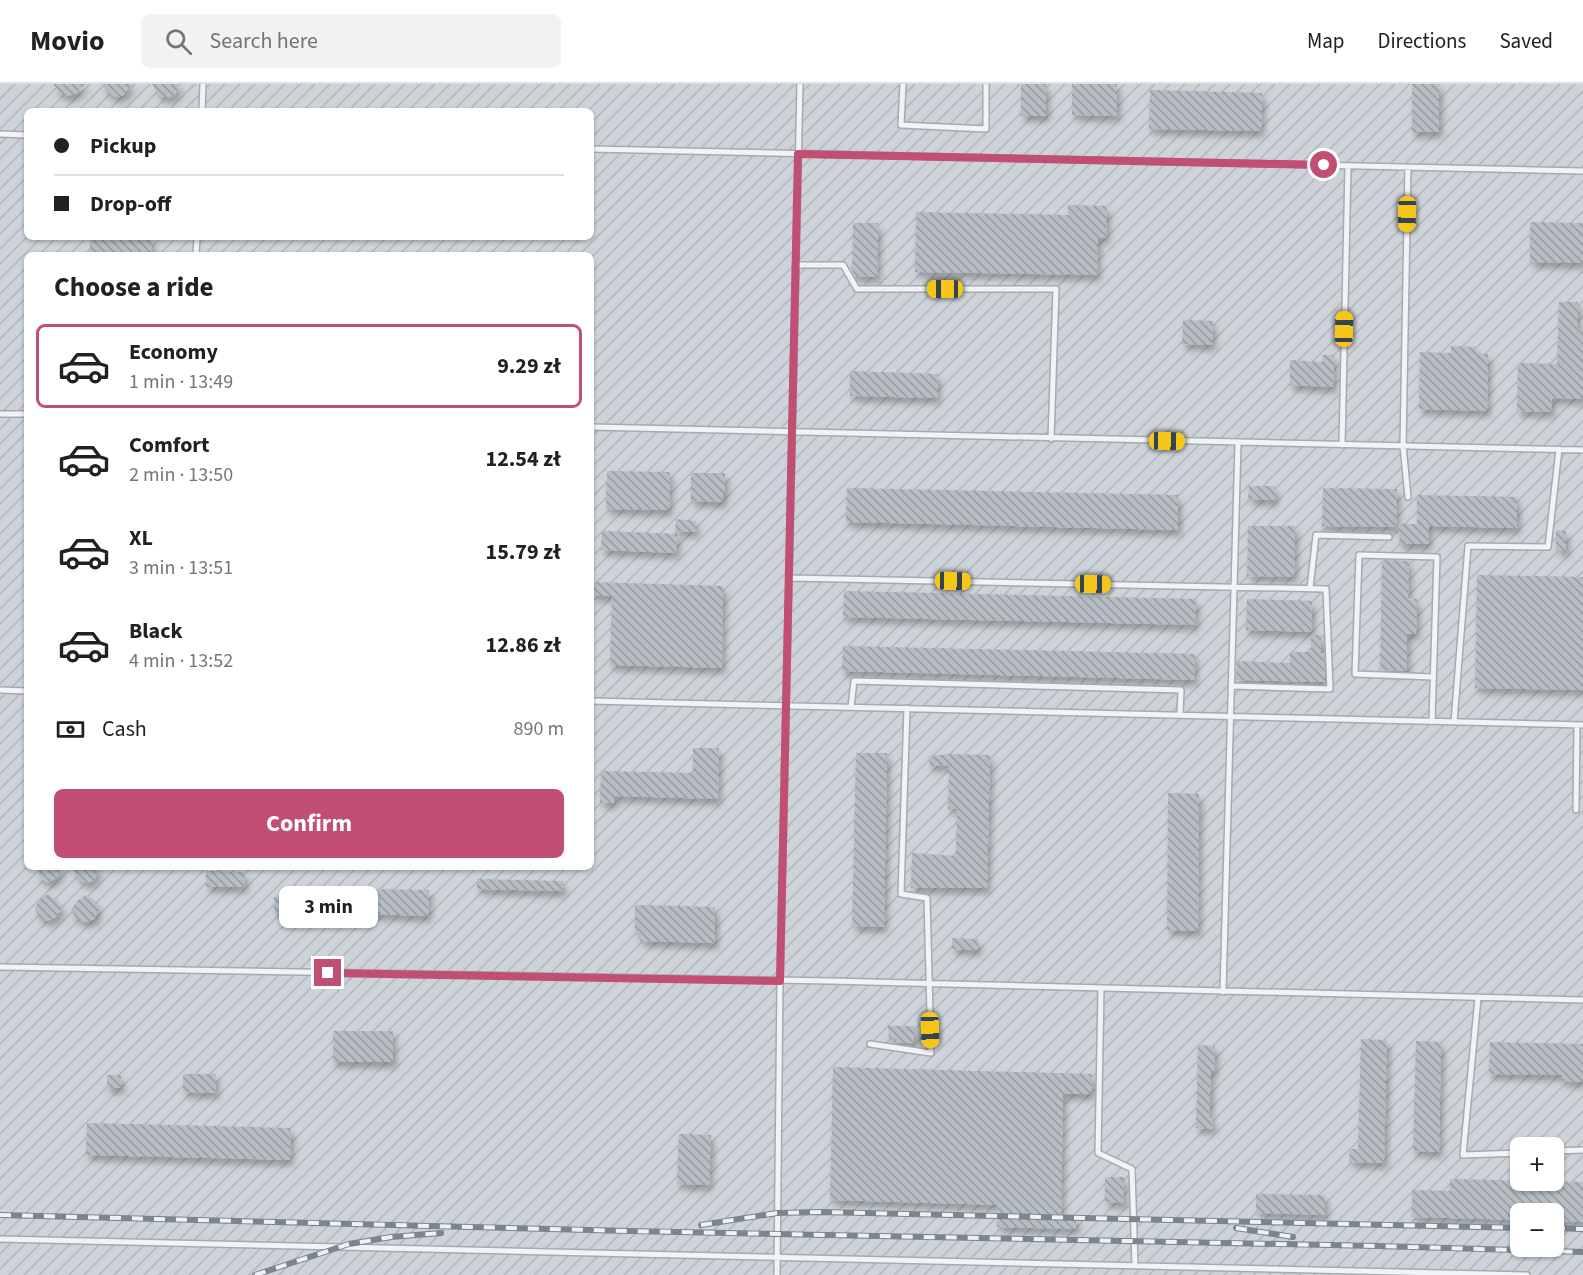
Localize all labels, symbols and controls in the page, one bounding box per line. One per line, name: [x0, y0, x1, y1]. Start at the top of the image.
search box: [141, 14, 561, 68]
text: Movio: [30, 21, 105, 61]
icon: search: [162, 25, 195, 58]
text: Search here: [210, 25, 318, 57]
text: Map: [1307, 26, 1345, 56]
text: Directions: [1378, 26, 1466, 56]
text: Saved: [1499, 26, 1553, 56]
text: Pickup: [90, 130, 156, 162]
route start: [1310, 151, 1337, 178]
text: Drop-off: [90, 188, 171, 220]
car: [1398, 196, 1416, 232]
text: Choose a ride: [54, 268, 214, 307]
car: [927, 280, 963, 298]
car: [1335, 311, 1353, 347]
text: Economy: [129, 336, 218, 368]
icon: car: [57, 339, 111, 393]
text: 9.29 zł: [497, 350, 561, 382]
text: 1 min · 13:49: [129, 368, 233, 396]
text: Comfort: [129, 429, 210, 461]
icon: car: [57, 432, 111, 486]
car: [1149, 432, 1185, 450]
text: 12.54 zł: [486, 443, 561, 475]
text: 2 min · 13:50: [129, 461, 233, 489]
text: XL: [129, 522, 153, 554]
icon: car: [57, 525, 111, 579]
text: 15.79 zł: [486, 536, 561, 568]
text: 3 min · 13:51: [129, 554, 233, 582]
car: [935, 572, 971, 590]
car: [1075, 575, 1111, 593]
text: Black: [129, 615, 183, 647]
icon: car: [57, 618, 111, 672]
text: 12.86 zł: [486, 629, 561, 661]
text: 4 min · 13:52: [129, 647, 233, 675]
icon: cash: [54, 713, 87, 746]
text: Cash: [102, 713, 147, 745]
text: 890 m: [514, 715, 564, 743]
button: Confirm: [54, 789, 564, 858]
callout: 3 min: [278, 886, 378, 928]
text: 3 min: [304, 893, 353, 921]
route end: [314, 959, 341, 986]
car: [920, 1012, 940, 1048]
map controls: [1510, 1137, 1564, 1257]
button: +: [1510, 1137, 1564, 1191]
button: −: [1510, 1203, 1564, 1257]

